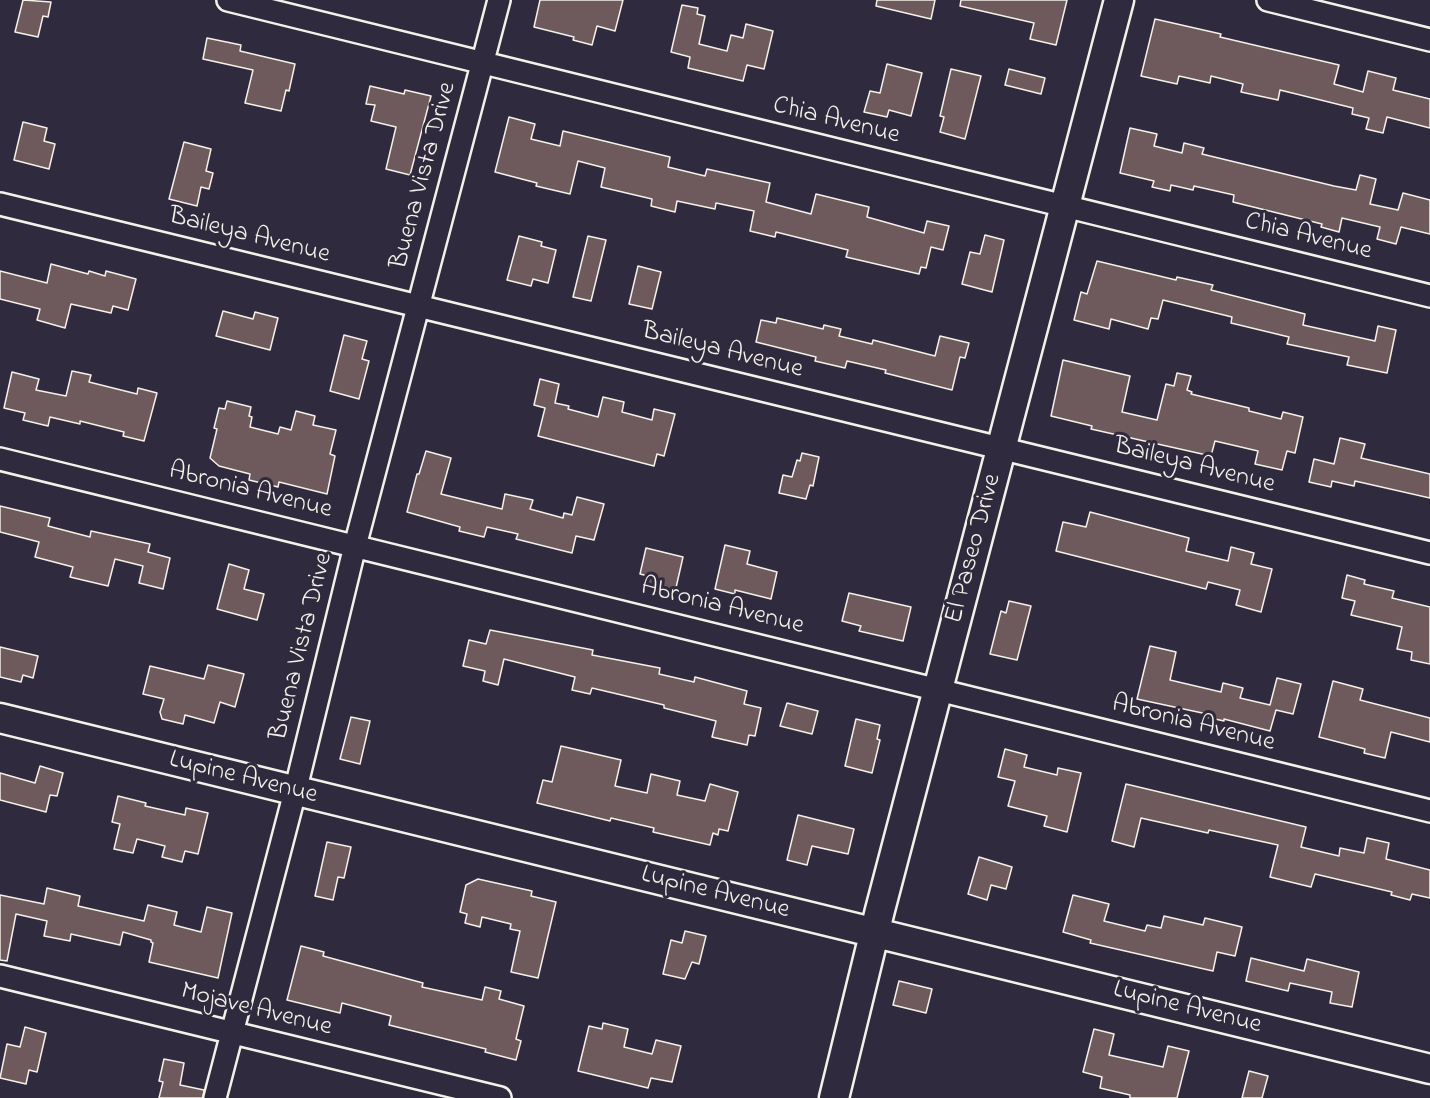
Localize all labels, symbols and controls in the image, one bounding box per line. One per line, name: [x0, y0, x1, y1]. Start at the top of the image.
street label: Buena Vista Drive: [385, 79, 465, 273]
street label: Chia Avenue: [769, 91, 903, 153]
street label: Baileya Avenue: [165, 202, 333, 272]
street label: Chia Avenue: [1241, 207, 1375, 269]
street label: Baileya Avenue: [638, 317, 806, 387]
street label: Baileya Avenue: [1110, 432, 1278, 502]
street label: Abronia Avenue: [165, 457, 335, 527]
street label: El Paseo Drive: [940, 471, 1010, 627]
street label: Buena Vista Drive: [265, 550, 341, 744]
street label: Abronia Avenue: [637, 573, 807, 643]
street label: Abronia Avenue: [1108, 690, 1278, 760]
street label: Lupine Avenue: [166, 745, 320, 813]
street label: Lupine Avenue: [638, 860, 792, 928]
street label: Lupine Avenue: [1110, 975, 1264, 1043]
street label: Mojave Avenue: [177, 977, 335, 1045]

